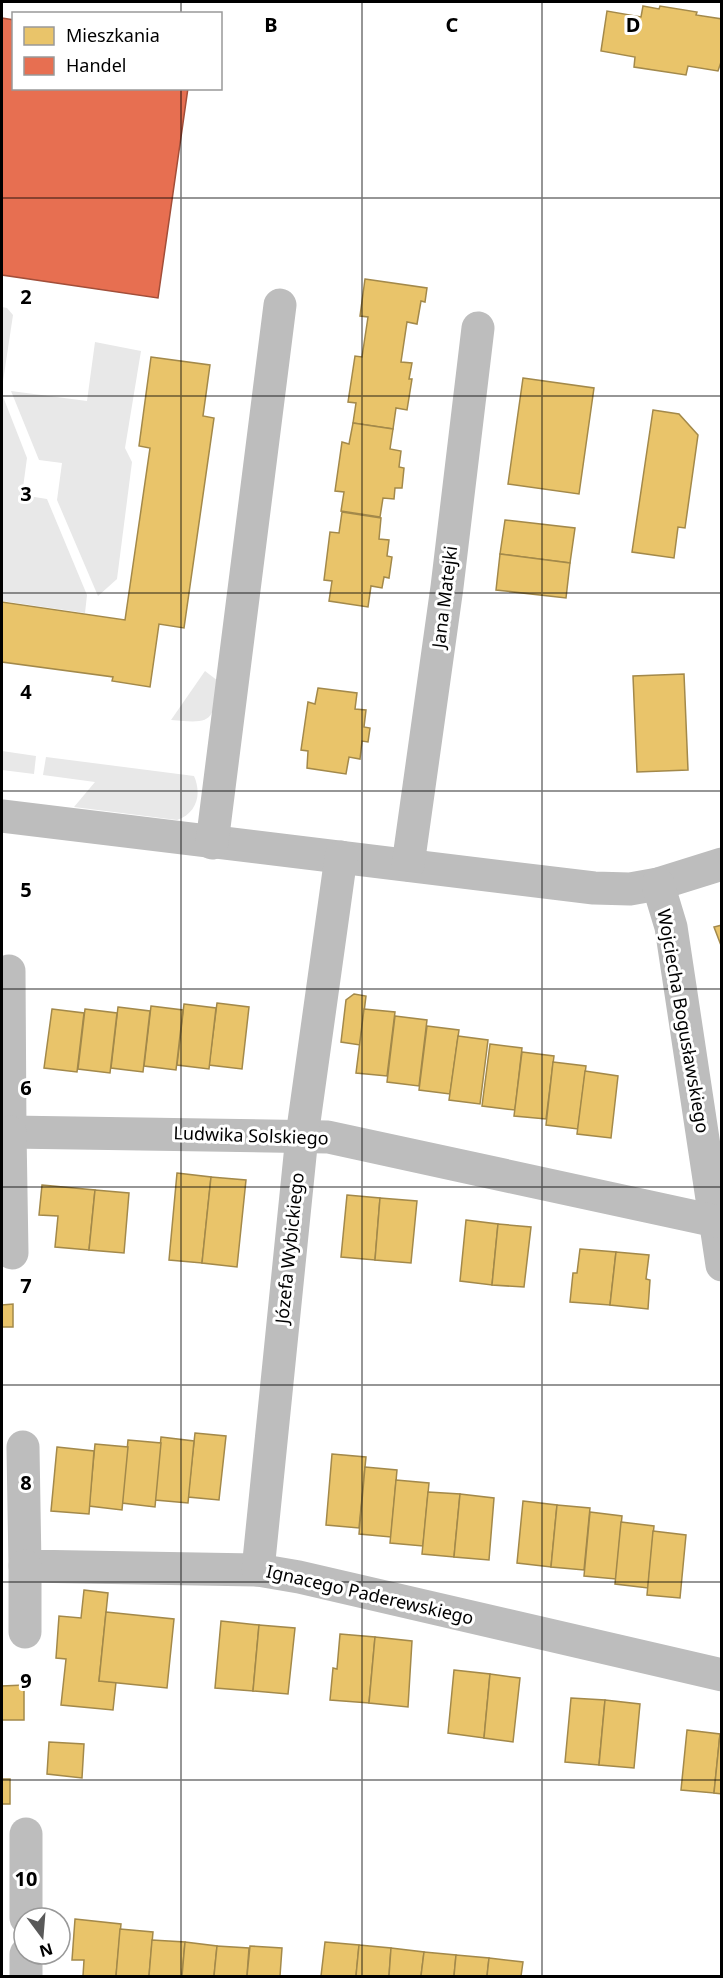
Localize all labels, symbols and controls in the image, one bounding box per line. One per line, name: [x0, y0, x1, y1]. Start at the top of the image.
text: B: [264, 11, 278, 38]
text: C: [446, 11, 459, 38]
text: D: [626, 11, 640, 38]
legend: [12, 12, 222, 90]
text: Mieszkania: [66, 23, 160, 47]
text: Handel: [66, 53, 126, 77]
text: 2: [20, 283, 32, 310]
text: 3: [20, 480, 32, 507]
street label: Jana Matejki: [426, 544, 462, 651]
text: 4: [20, 678, 32, 705]
text: 5: [20, 876, 32, 903]
street label: Wojciecha Bogusławskiego: [652, 907, 716, 1135]
text: 6: [20, 1074, 32, 1101]
street label: Ludwika Solskiego: [173, 1120, 329, 1150]
street label: Józefa Wybickiego: [269, 1171, 309, 1327]
text: 7: [20, 1272, 32, 1299]
text: 8: [20, 1469, 32, 1496]
street label: Ignacego Paderewskiego: [264, 1558, 476, 1630]
text: 9: [20, 1667, 32, 1694]
text: 10: [15, 1865, 37, 1892]
north arrow: [12, 1906, 72, 1966]
text: N: [37, 1938, 55, 1963]

